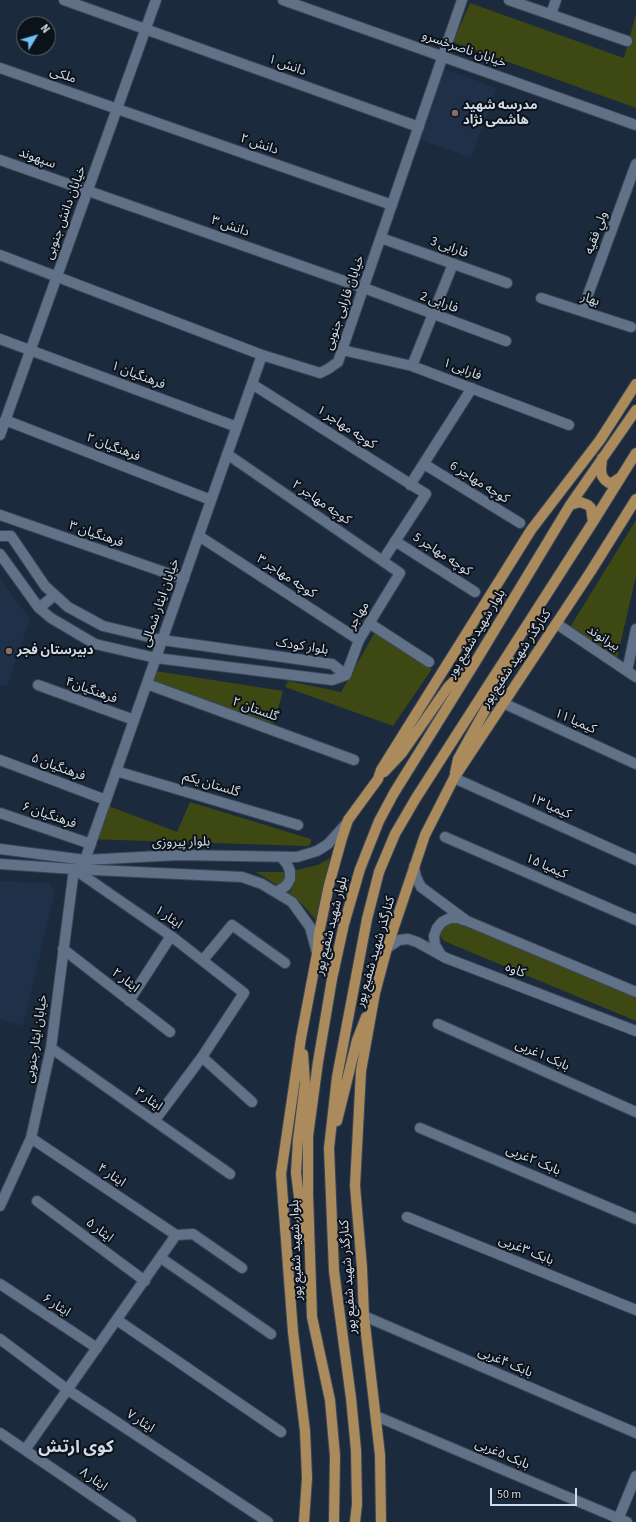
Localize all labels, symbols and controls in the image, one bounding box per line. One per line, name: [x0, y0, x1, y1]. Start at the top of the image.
north arrow: [16, 16, 56, 56]
text: N: [37, 21, 53, 36]
street label: خیابان ناصرخسرو: [420, 28, 508, 72]
street label: دانش ۱: [266, 52, 308, 80]
street label: ملکی: [48, 64, 78, 88]
place label: مدرسه شهید ه‍اشمی نژاد: [463, 98, 538, 129]
marker: مدرسه شهید ه‍اشمی نژاد: [450, 108, 460, 118]
street label: دانش ۲: [238, 131, 280, 159]
street label: سپهوند: [16, 145, 58, 173]
street label: خیابان دانش جنوبی: [42, 164, 90, 262]
street label: ولي فقيه: [582, 209, 612, 257]
street label: دانش ۳: [209, 213, 251, 241]
street label: فارابی 3: [428, 234, 470, 262]
street label: خیابان فارابی جنوبی: [321, 254, 369, 352]
street label: فارابی 2: [418, 289, 460, 317]
street label: بهار: [579, 290, 601, 310]
street label: فارابی ۱: [440, 356, 484, 384]
street label: فرهنگیان ۱: [109, 359, 167, 393]
street label: کوچه مهاجر ۱: [313, 403, 379, 453]
street label: فرهنگیان ۲: [84, 431, 142, 465]
street label: کوچه مهاجر 6: [446, 459, 512, 507]
street label: کوچه مهاجر ۲: [288, 477, 354, 529]
street label: فرهنگیان ۳: [67, 518, 125, 552]
street label: کوچه مهاجر 5: [410, 530, 474, 580]
street label: کوچه مهاجر ۳: [253, 552, 319, 602]
street label: خیابان ایثار شمالی: [139, 557, 183, 649]
street label: بلوار شهید شفیع پور: [444, 587, 510, 681]
street label: مهاجر: [345, 599, 373, 633]
street label: کنارگذر شهید شفیع پور: [479, 607, 555, 711]
street label: بیرانوند: [584, 623, 622, 655]
street label: بلوار کودک: [275, 635, 329, 659]
place label: دبیرستان فجر: [17, 643, 94, 659]
marker: دبیرستان فجر: [4, 646, 14, 656]
street label: فرهنگیان۴: [63, 674, 119, 708]
street label: گلستان ۲: [230, 694, 280, 726]
street label: کیمیا ۱۱: [552, 706, 598, 738]
street label: فرهنگیان ۵: [29, 751, 87, 785]
street label: گلستان یکم: [181, 769, 241, 801]
street label: کیمیا ۱۳: [527, 791, 573, 823]
street label: فرهنگیان ۶: [20, 799, 78, 833]
street label: بلوار پیروزی: [152, 835, 210, 851]
street label: کیمیا ۱۵: [523, 851, 569, 883]
street label: بلوار شهید شفیع پور: [312, 875, 352, 977]
street label: کنارگذر شهید شفیع پور: [353, 895, 399, 1009]
street label: ایثار ۱: [151, 903, 185, 933]
street label: کاوه: [503, 960, 527, 982]
street label: ایثار ۲: [108, 965, 142, 997]
street label: خیابان ایثار جنوبی: [22, 994, 52, 1084]
street label: بابک ۱غربی: [512, 1037, 572, 1075]
street label: ایثار ۳: [131, 1085, 165, 1115]
street label: بابک ۲غربی: [503, 1143, 563, 1179]
street label: ایثار ۴: [94, 1161, 128, 1191]
street label: بلوار شهید شفیع پور: [287, 1199, 307, 1301]
street label: ایثار ۵: [82, 1216, 116, 1246]
street label: کنارگذر شهید شفیع پور: [337, 1219, 361, 1335]
street label: بابک ۳غربی: [496, 1233, 556, 1269]
street label: ایثار ۶: [39, 1291, 73, 1321]
street label: بابک ۴غربی: [475, 1345, 535, 1381]
street label: ایثار ۷: [123, 1407, 157, 1437]
street label: بابک ۵غربی: [472, 1437, 532, 1473]
district label: کوی ارتش: [38, 1438, 114, 1458]
street label: ایثار ۸: [76, 1465, 110, 1495]
scale bar: [492, 1480, 579, 1506]
text: 50 m: [497, 1486, 521, 1503]

